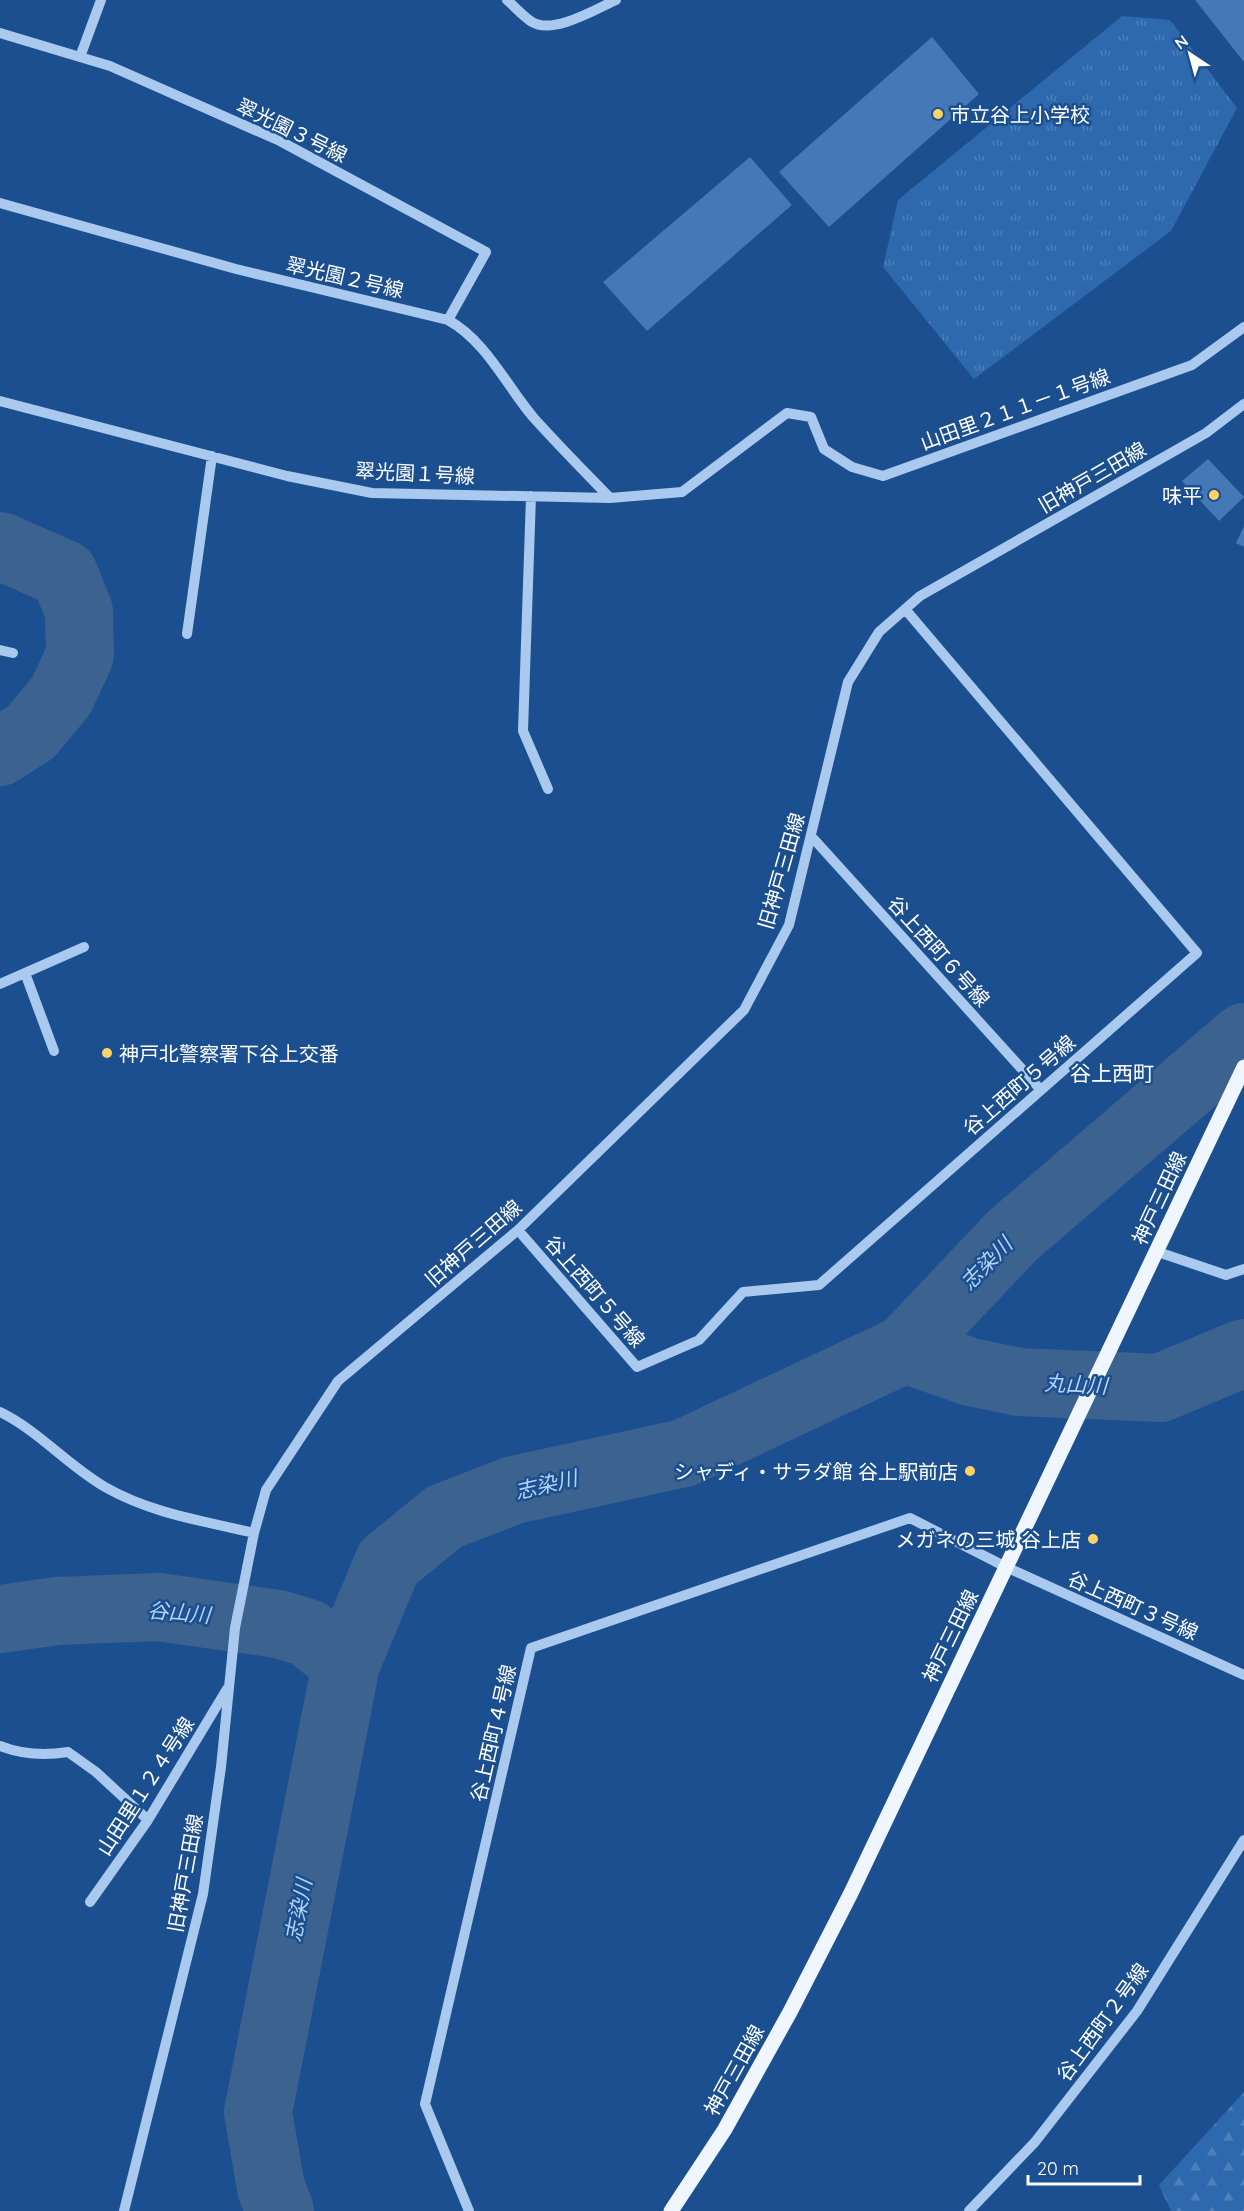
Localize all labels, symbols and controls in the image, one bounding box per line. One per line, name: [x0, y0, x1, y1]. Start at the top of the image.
north arrow: [1160, 24, 1220, 84]
text: N: [1171, 30, 1192, 53]
street label: 翠光園３号線: [233, 92, 351, 168]
place label: 市立谷上小学校: [950, 102, 1090, 127]
marker: 市立谷上小学校: [931, 107, 945, 121]
street label: 翠光園２号線: [284, 251, 406, 303]
street label: 山田里２１１－１号線: [917, 363, 1113, 455]
street label: 旧神戸三田線: [1034, 436, 1150, 518]
street label: 翠光園１号線: [354, 457, 476, 489]
place label: 味平: [1162, 483, 1202, 508]
marker: 味平: [1207, 488, 1221, 502]
street label: 旧神戸三田線: [752, 810, 810, 932]
street label: 谷上西町６号線: [883, 891, 995, 1011]
street label: 谷上西町５号線: [958, 1030, 1080, 1140]
place label: 神戸北警察署下谷上交番: [119, 1041, 339, 1066]
marker: 神戸北警察署下谷上交番: [100, 1046, 114, 1060]
district label: 谷上西町: [1070, 1060, 1154, 1086]
street label: 神戸三田線: [1127, 1147, 1191, 1249]
street label: 旧神戸三田線: [420, 1194, 526, 1292]
street label: 谷上西町５号線: [540, 1230, 650, 1352]
water label: 志染川: [955, 1230, 1019, 1295]
water label: 丸山川: [1044, 1369, 1110, 1399]
place label: シャディ・サラダ館 谷上駅前店: [674, 1459, 958, 1484]
water label: 志染川: [512, 1464, 582, 1504]
marker: シャディ・サラダ館 谷上駅前店: [963, 1464, 977, 1478]
place label: メガネの三城 谷上店: [896, 1527, 1081, 1552]
marker: メガネの三城 谷上店: [1086, 1532, 1100, 1546]
street label: 谷上西町３号線: [1064, 1565, 1202, 1645]
street label: 神戸三田線: [917, 1586, 983, 1686]
water label: 谷山川: [146, 1596, 214, 1628]
street label: 谷上西町４号線: [465, 1662, 521, 1804]
street label: 山田里１２４号線: [91, 1712, 199, 1860]
street label: 旧神戸三田線: [162, 1812, 208, 1934]
water label: 志染川: [279, 1875, 317, 1943]
street label: 谷上西町２号線: [1051, 1958, 1153, 2086]
street label: 神戸三田線: [699, 2020, 769, 2120]
scale bar: [1028, 2148, 1140, 2186]
text: 20 m: [1037, 2157, 1079, 2180]

